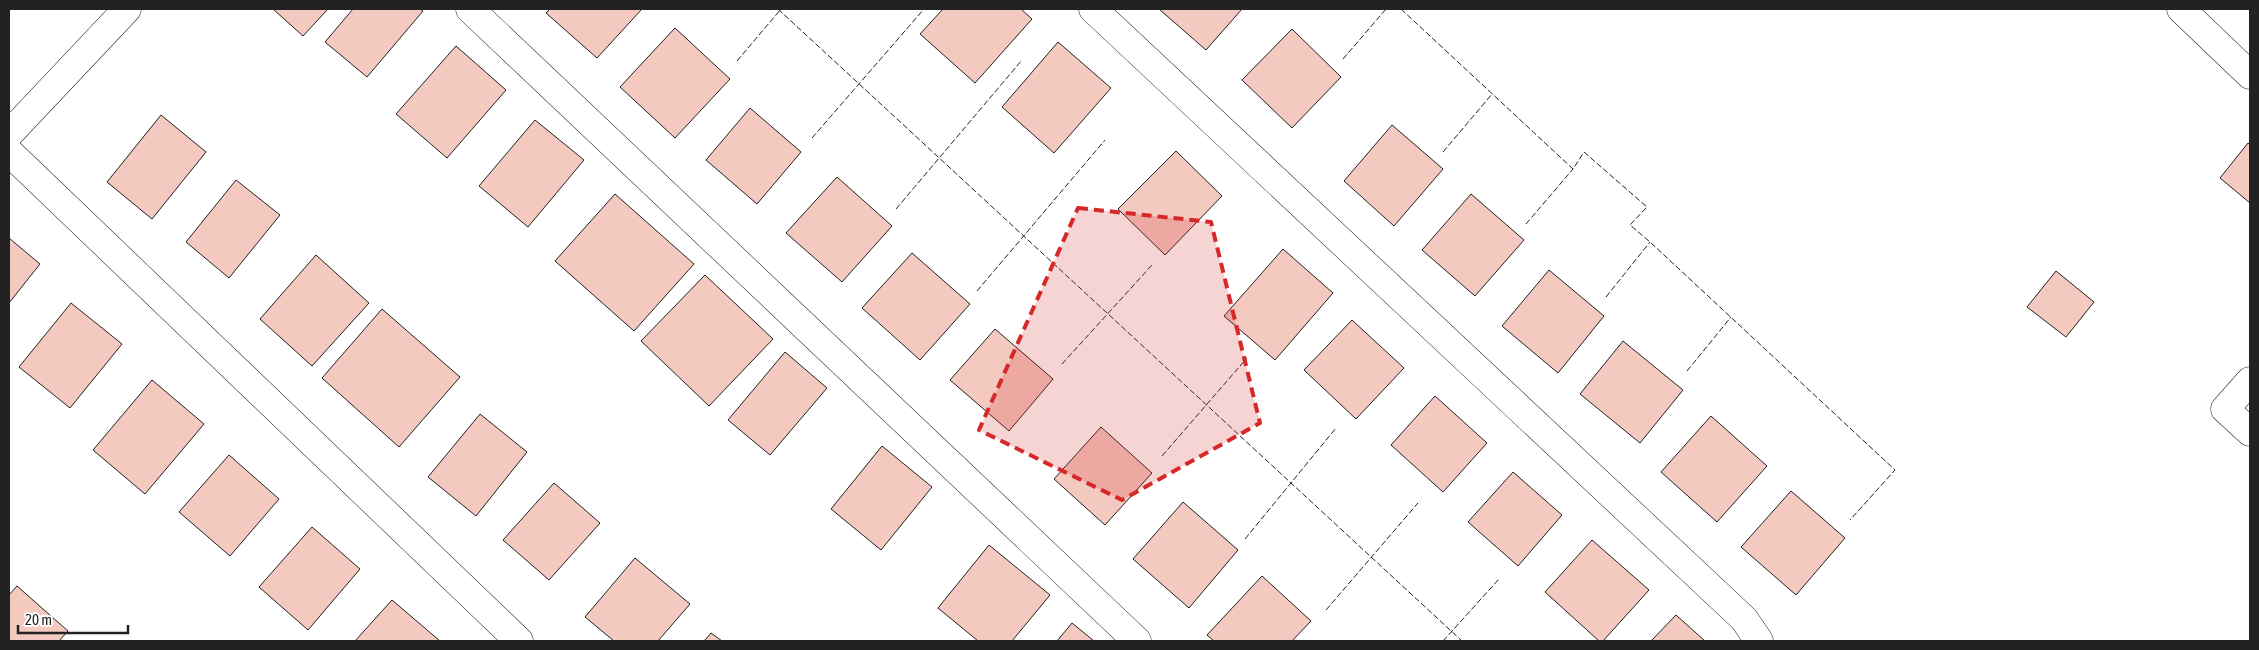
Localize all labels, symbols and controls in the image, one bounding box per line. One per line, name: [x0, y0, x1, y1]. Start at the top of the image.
scale bar: [18, 602, 128, 634]
text: 20 m: [25, 611, 52, 628]

